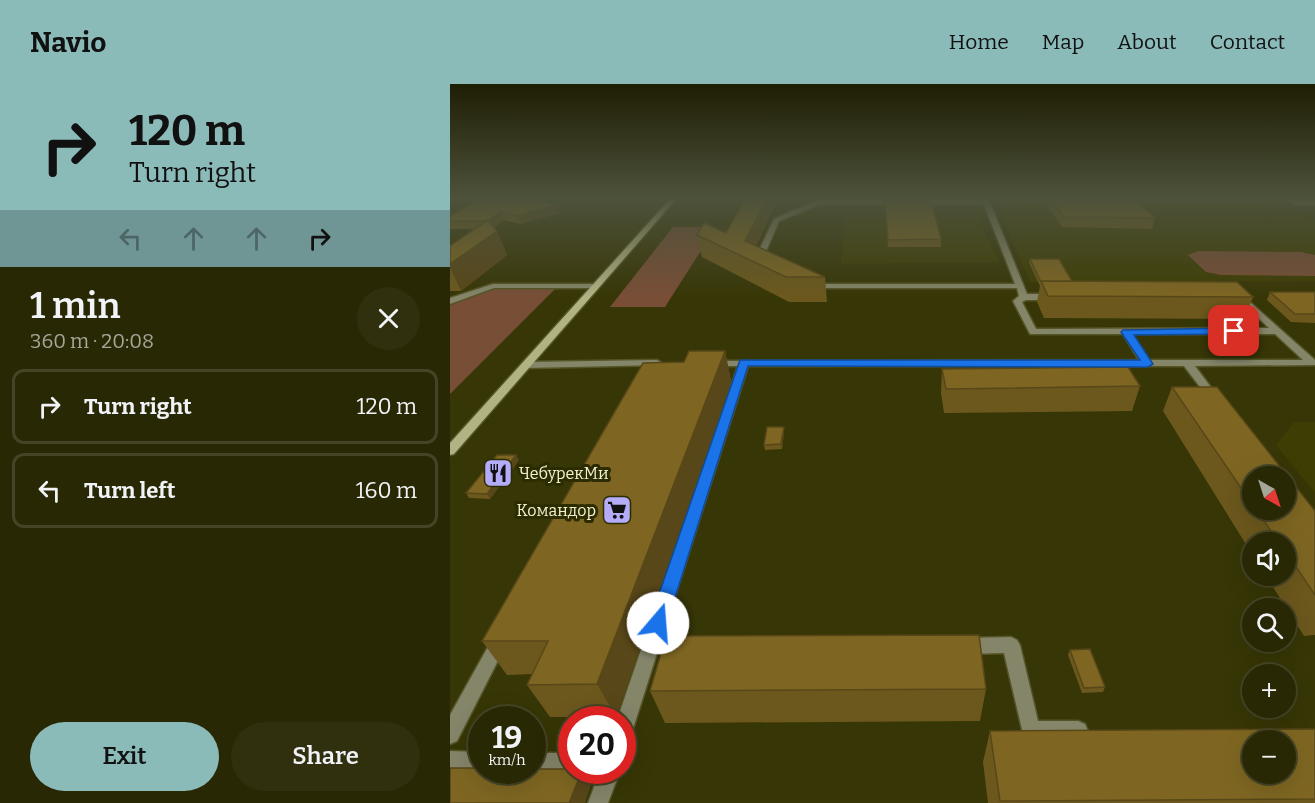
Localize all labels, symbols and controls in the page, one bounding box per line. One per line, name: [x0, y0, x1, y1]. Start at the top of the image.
text: Navio: [30, 26, 106, 59]
text: Home: [949, 29, 1009, 55]
text: Map: [1042, 29, 1084, 55]
text: About: [1117, 29, 1177, 55]
text: Contact: [1210, 29, 1285, 55]
text: 120 m: [129, 106, 245, 156]
icon: right: [30, 108, 108, 186]
text: Turn right: [129, 157, 256, 189]
icon: left: [114, 222, 147, 255]
icon: ahead: [177, 222, 210, 255]
icon: ahead: [240, 222, 273, 255]
icon: right: [303, 222, 336, 255]
text: 1 min: [30, 284, 121, 328]
button: close: [357, 287, 420, 350]
pin: [1208, 305, 1259, 356]
icon: arrive: [1217, 314, 1250, 347]
text: 360 m · 20:08: [30, 329, 154, 353]
icon: right: [33, 390, 66, 423]
text: Turn right: [84, 393, 192, 420]
text: 120 m: [357, 393, 417, 420]
restaurant icon: ЧебурекМи: [482, 457, 514, 489]
place label: ЧебурекМи: [519, 464, 609, 483]
north arrow: [1242, 466, 1296, 520]
map controls: [1242, 466, 1296, 784]
icon: left: [33, 474, 66, 507]
text: Turn left: [84, 477, 176, 504]
text: 160 m: [356, 477, 417, 504]
supermarket icon: Командор: [601, 494, 633, 526]
place label: Командор: [517, 501, 596, 520]
button: sound: [1242, 532, 1296, 586]
position arrow: [626, 591, 690, 655]
button: search: [1242, 598, 1296, 652]
button: +: [1242, 664, 1296, 718]
speed limit sign: 20: [558, 706, 636, 784]
text: 19: [492, 720, 522, 756]
button: Exit: [30, 722, 219, 791]
button: Share: [231, 722, 420, 791]
button: −: [1242, 730, 1296, 784]
text: km/h: [488, 751, 526, 769]

